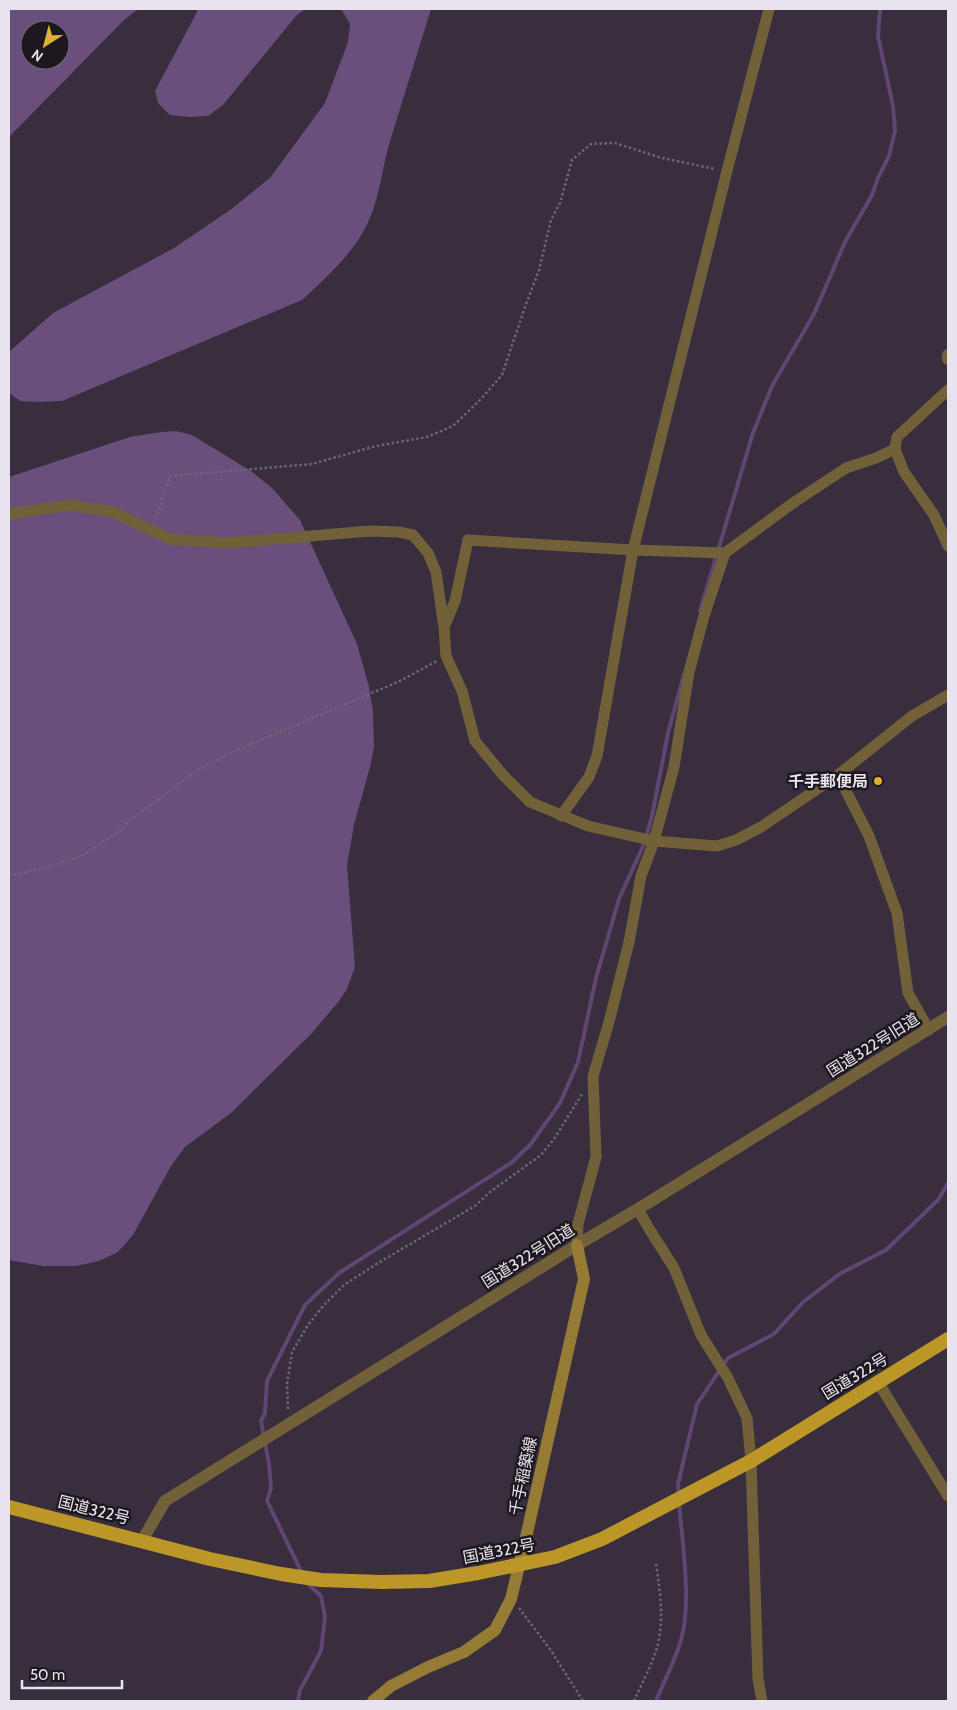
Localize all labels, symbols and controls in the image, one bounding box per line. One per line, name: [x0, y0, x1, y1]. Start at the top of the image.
north arrow: [20, 20, 70, 70]
text: N: [28, 45, 47, 66]
place label: 千手郵便局: [788, 772, 868, 791]
marker: 千手郵便局: [872, 775, 884, 787]
street label: 国道322号旧道: [823, 1009, 923, 1081]
street label: 国道322号旧道: [478, 1220, 578, 1292]
street label: 国道322号: [819, 1349, 891, 1403]
street label: 千手稲築線: [505, 1435, 541, 1517]
street label: 国道322号: [56, 1492, 132, 1528]
street label: 国道322号: [461, 1535, 537, 1567]
scale bar: [22, 1658, 122, 1690]
text: 50 m: [30, 1666, 65, 1684]

